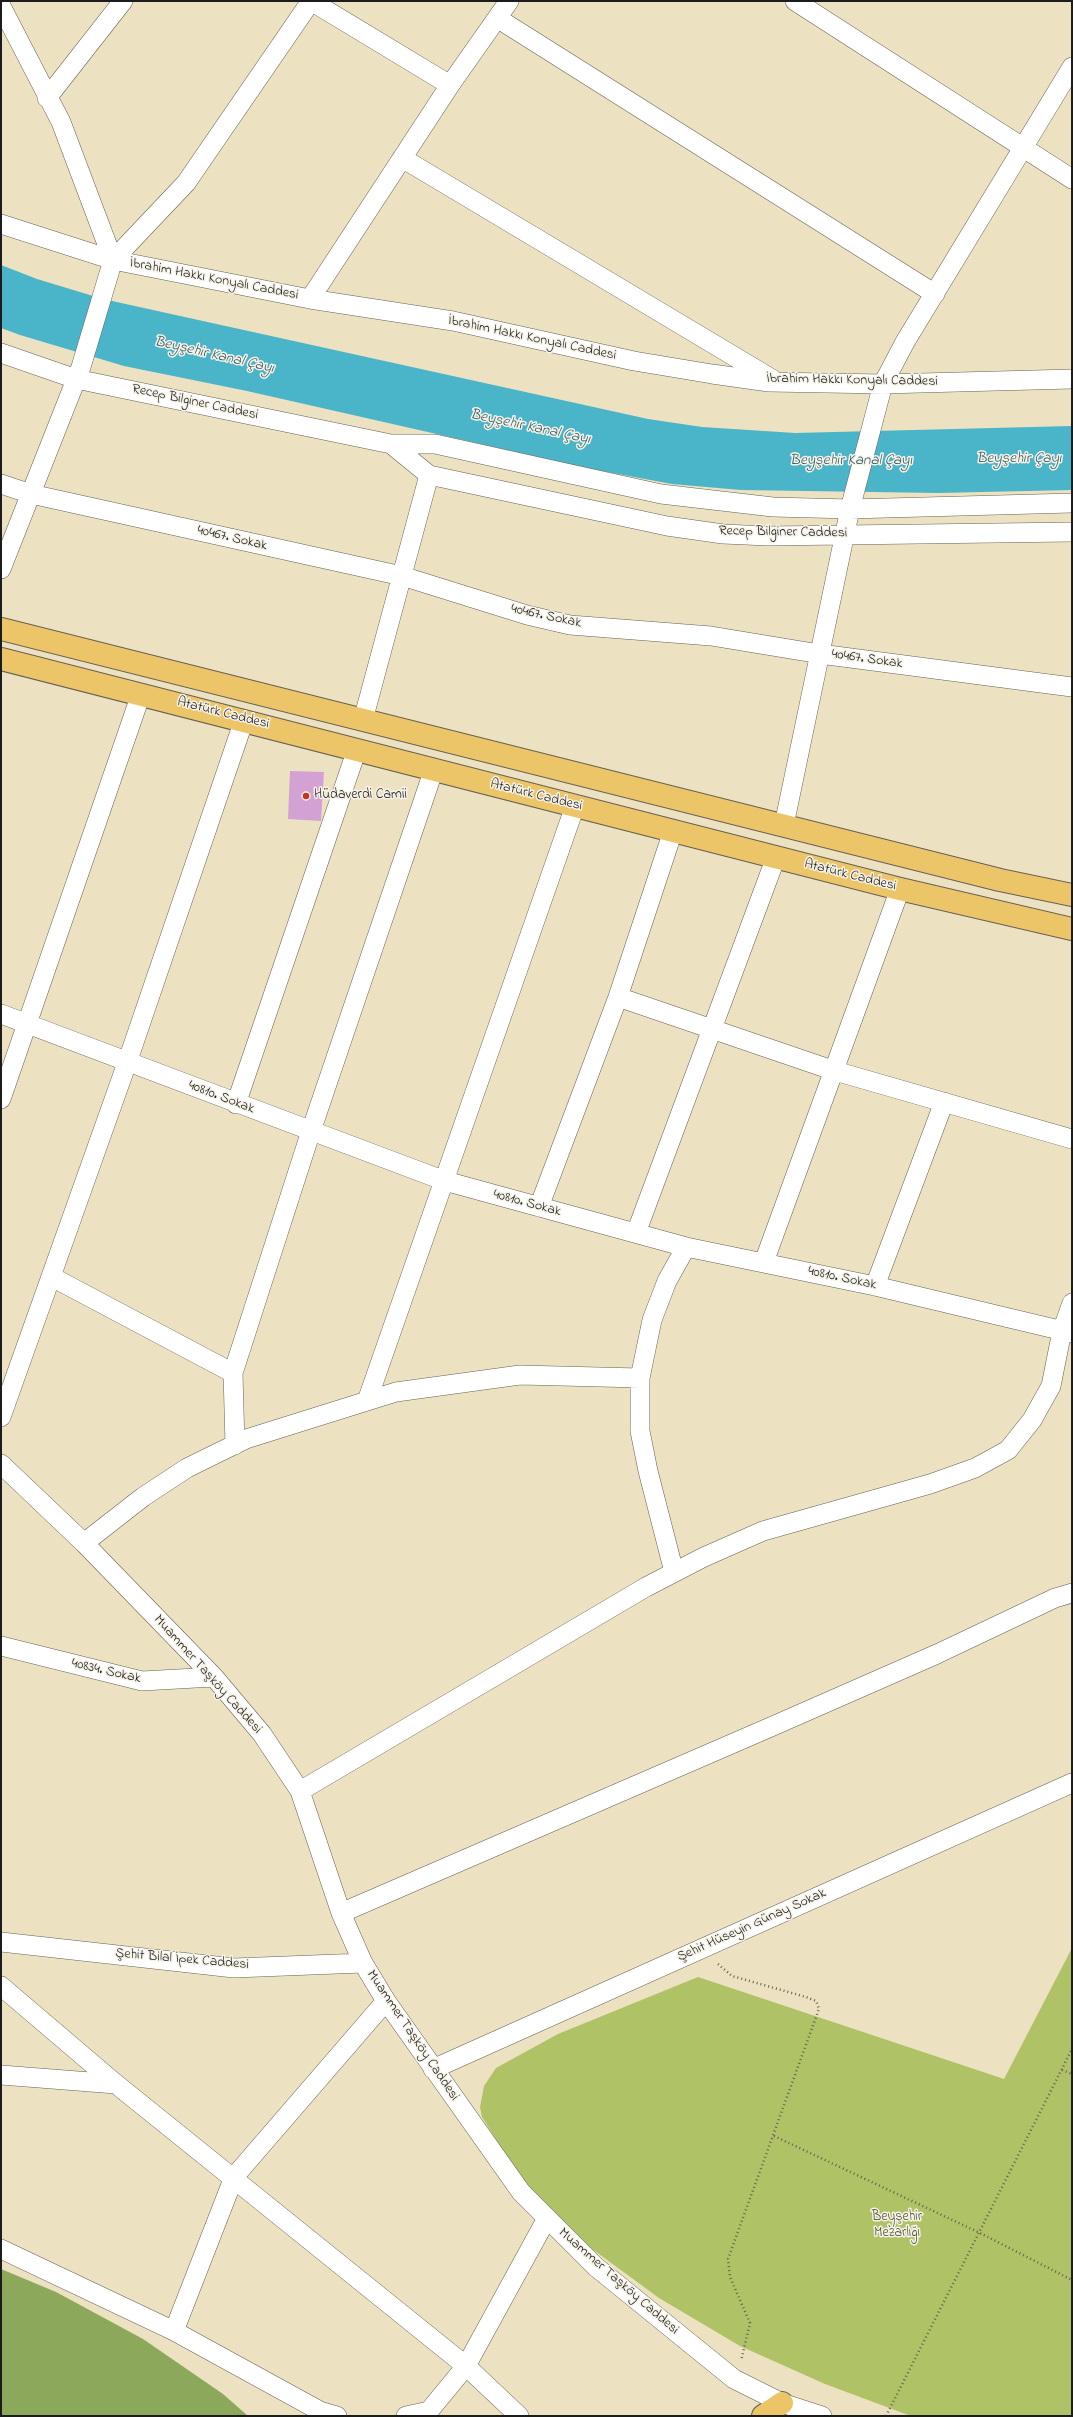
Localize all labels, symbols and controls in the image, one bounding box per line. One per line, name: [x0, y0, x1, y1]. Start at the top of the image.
street label: İbrahim Hakkı Konyalı Caddesi: [128, 255, 300, 305]
street label: İbrahim Hakkı Konyalı Caddesi: [446, 313, 618, 365]
water label: Beyşehir Kanal Çayı: [152, 333, 276, 379]
street label: İbrahim Hakkı Konyalı Caddesi: [766, 371, 938, 391]
street label: Recep Bilginer Caddesi: [130, 381, 260, 425]
water label: Beyşehir Kanal Çayı: [468, 406, 592, 450]
water label: Beyşehir Çayı: [976, 451, 1062, 469]
water label: Beyşehir Kanal Çayı: [790, 453, 912, 471]
street label: 40467. Sokak: [195, 523, 269, 555]
street label: Recep Bilginer Caddesi: [719, 523, 847, 543]
street label: 40467. Sokak: [509, 601, 583, 633]
street label: 40467. Sokak: [830, 647, 904, 673]
street label: Atatürk Caddesi: [175, 694, 271, 734]
street label: Atatürk Caddesi: [488, 776, 584, 816]
place label: Hüdaverdi Camii: [314, 788, 407, 804]
marker: Hüdaverdi Camii: [301, 791, 311, 801]
street label: Atatürk Caddesi: [802, 856, 898, 896]
street label: 40810. Sokak: [186, 1078, 256, 1118]
street label: 40810. Sokak: [491, 1187, 563, 1221]
street label: 40810. Sokak: [806, 1264, 878, 1294]
street label: Muammer Taşköy Caddesi: [149, 1612, 265, 1738]
street label: 40834. Sokak: [70, 1656, 142, 1688]
street label: Şehit Hüseyin Günay Sokak: [675, 1886, 829, 1966]
street label: Şehit Bilal İpek Caddesi: [114, 1946, 250, 1974]
street label: Muammer Taşköy Caddesi: [362, 1967, 462, 2105]
park label: Beyşehir Mezarlığı: [872, 2210, 922, 2242]
street label: Muammer Taşköy Caddesi: [554, 2225, 682, 2339]

